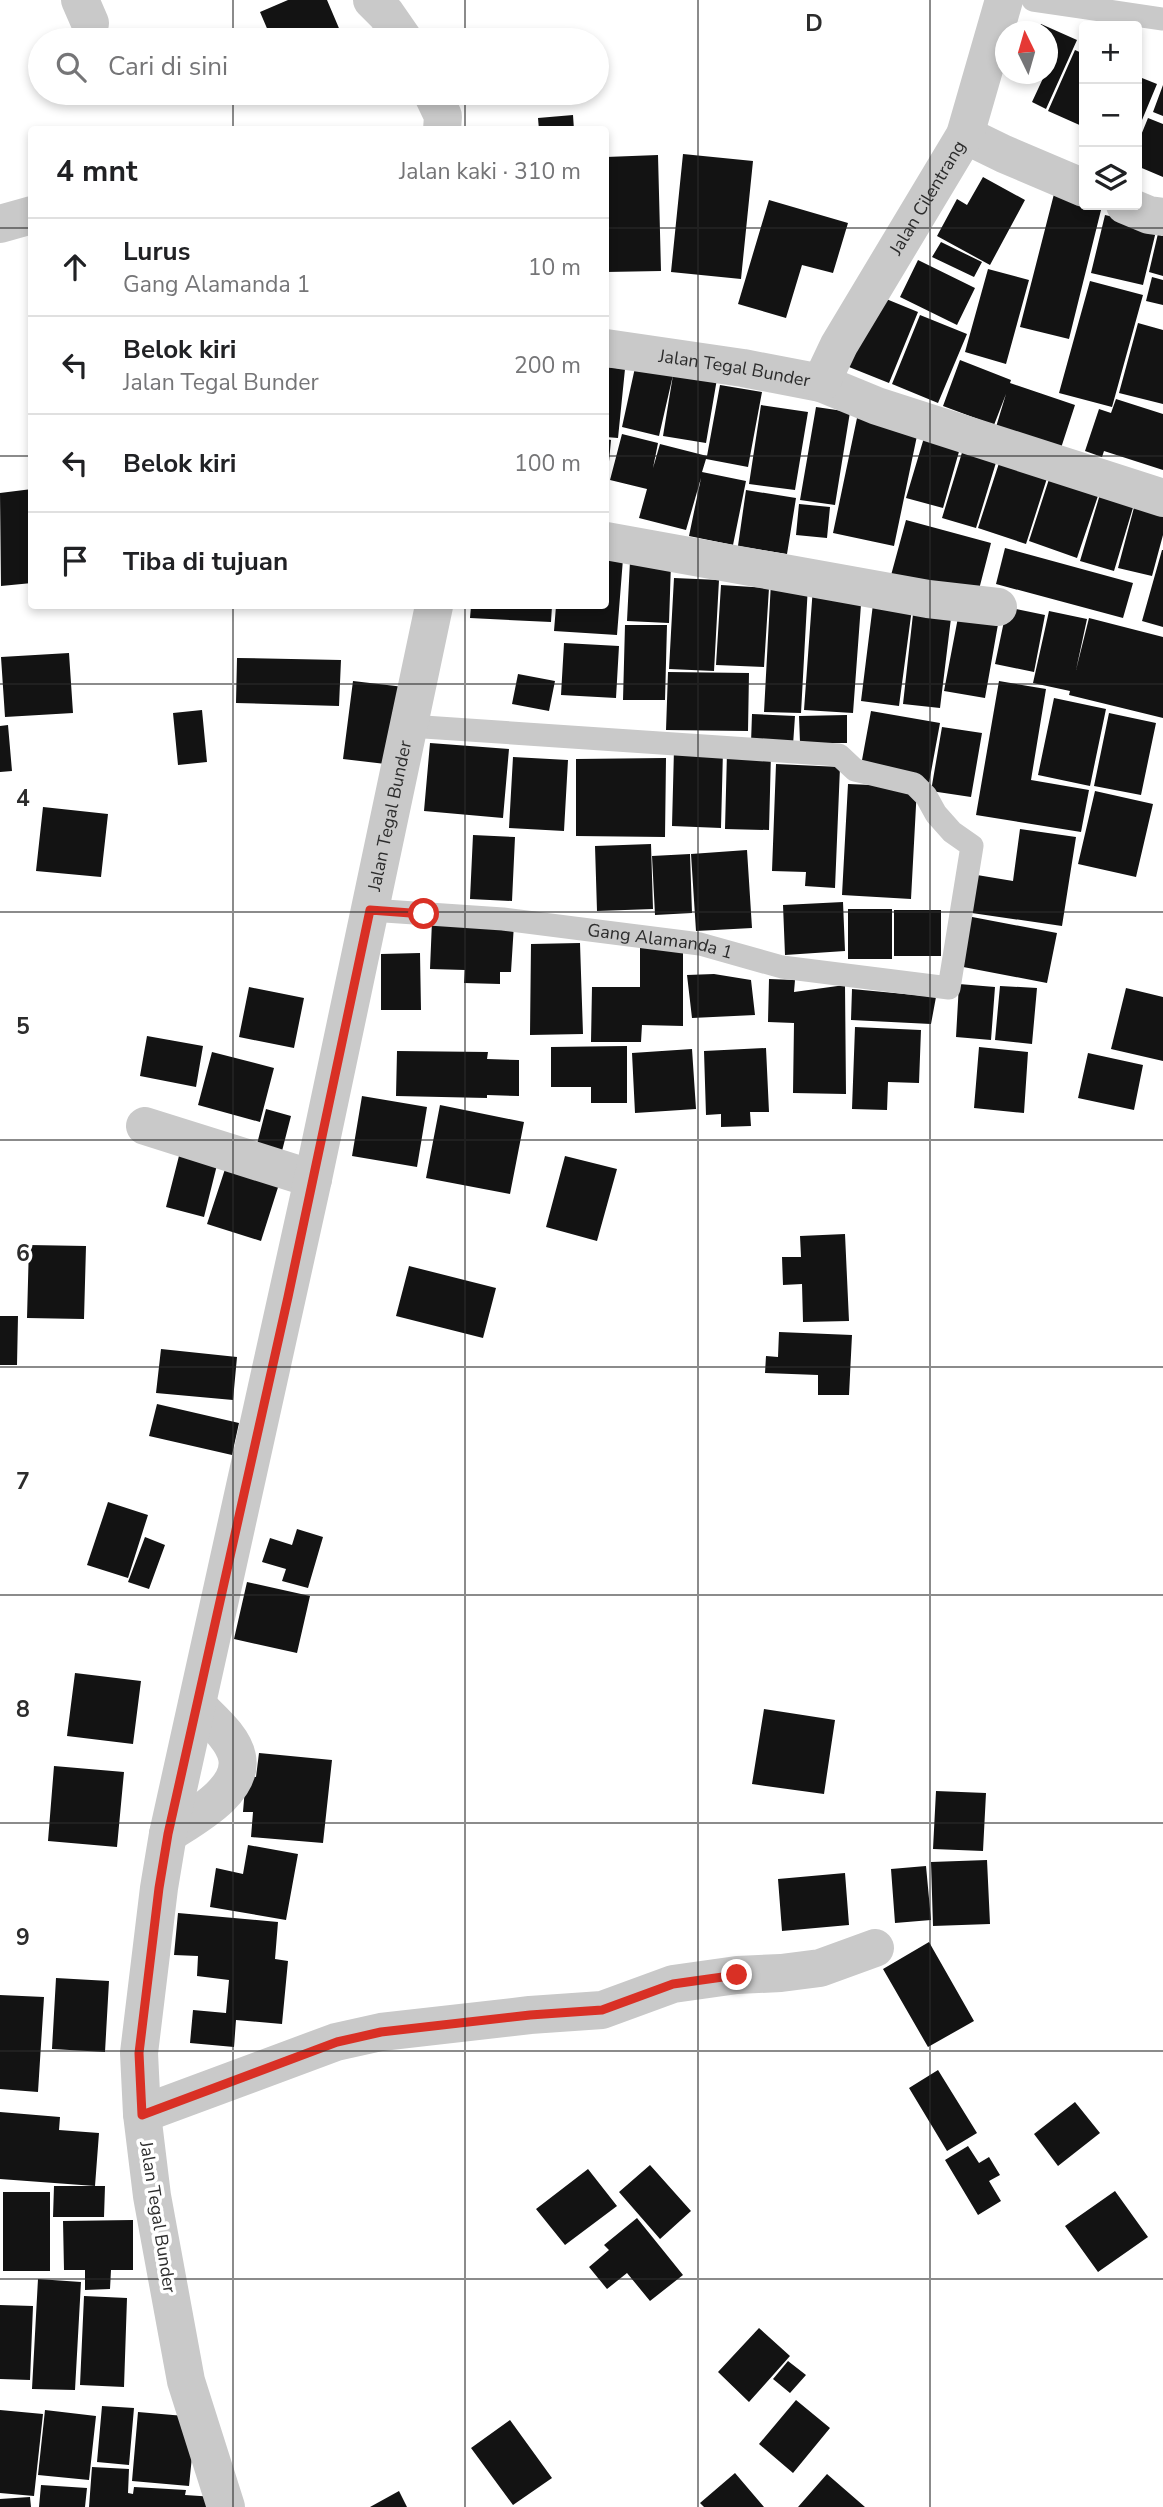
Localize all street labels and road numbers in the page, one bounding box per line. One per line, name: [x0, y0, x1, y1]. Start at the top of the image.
street label: Jalan Cilentrang: [883, 136, 971, 260]
street label: Jalan Tegal Bunder: [656, 344, 813, 393]
street label: Jalan Tegal Bunder: [362, 738, 417, 894]
street label: Gang Alamanda 1: [586, 918, 735, 965]
street label: Jalan Tegal Bunder: [134, 2138, 182, 2295]

